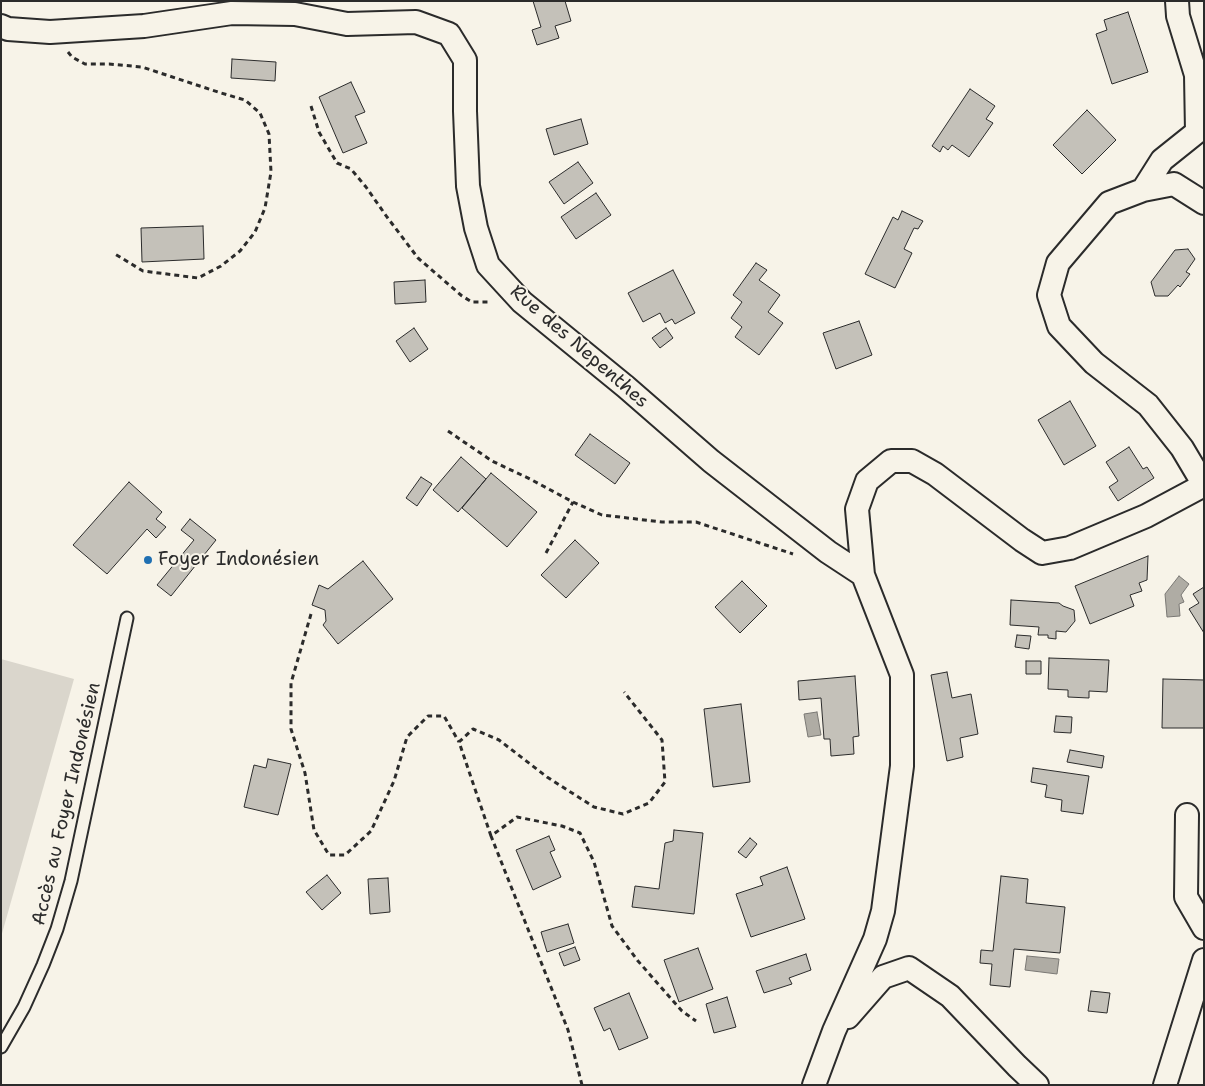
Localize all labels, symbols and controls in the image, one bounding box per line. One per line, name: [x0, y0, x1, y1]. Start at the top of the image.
street label: Rue des Nepenthes: [505, 281, 653, 413]
place label: Foyer Indonésien: [158, 549, 319, 571]
marker: Foyer Indonésien: [142, 554, 154, 566]
street label: Accès au Foyer Indonésien: [28, 680, 106, 928]

